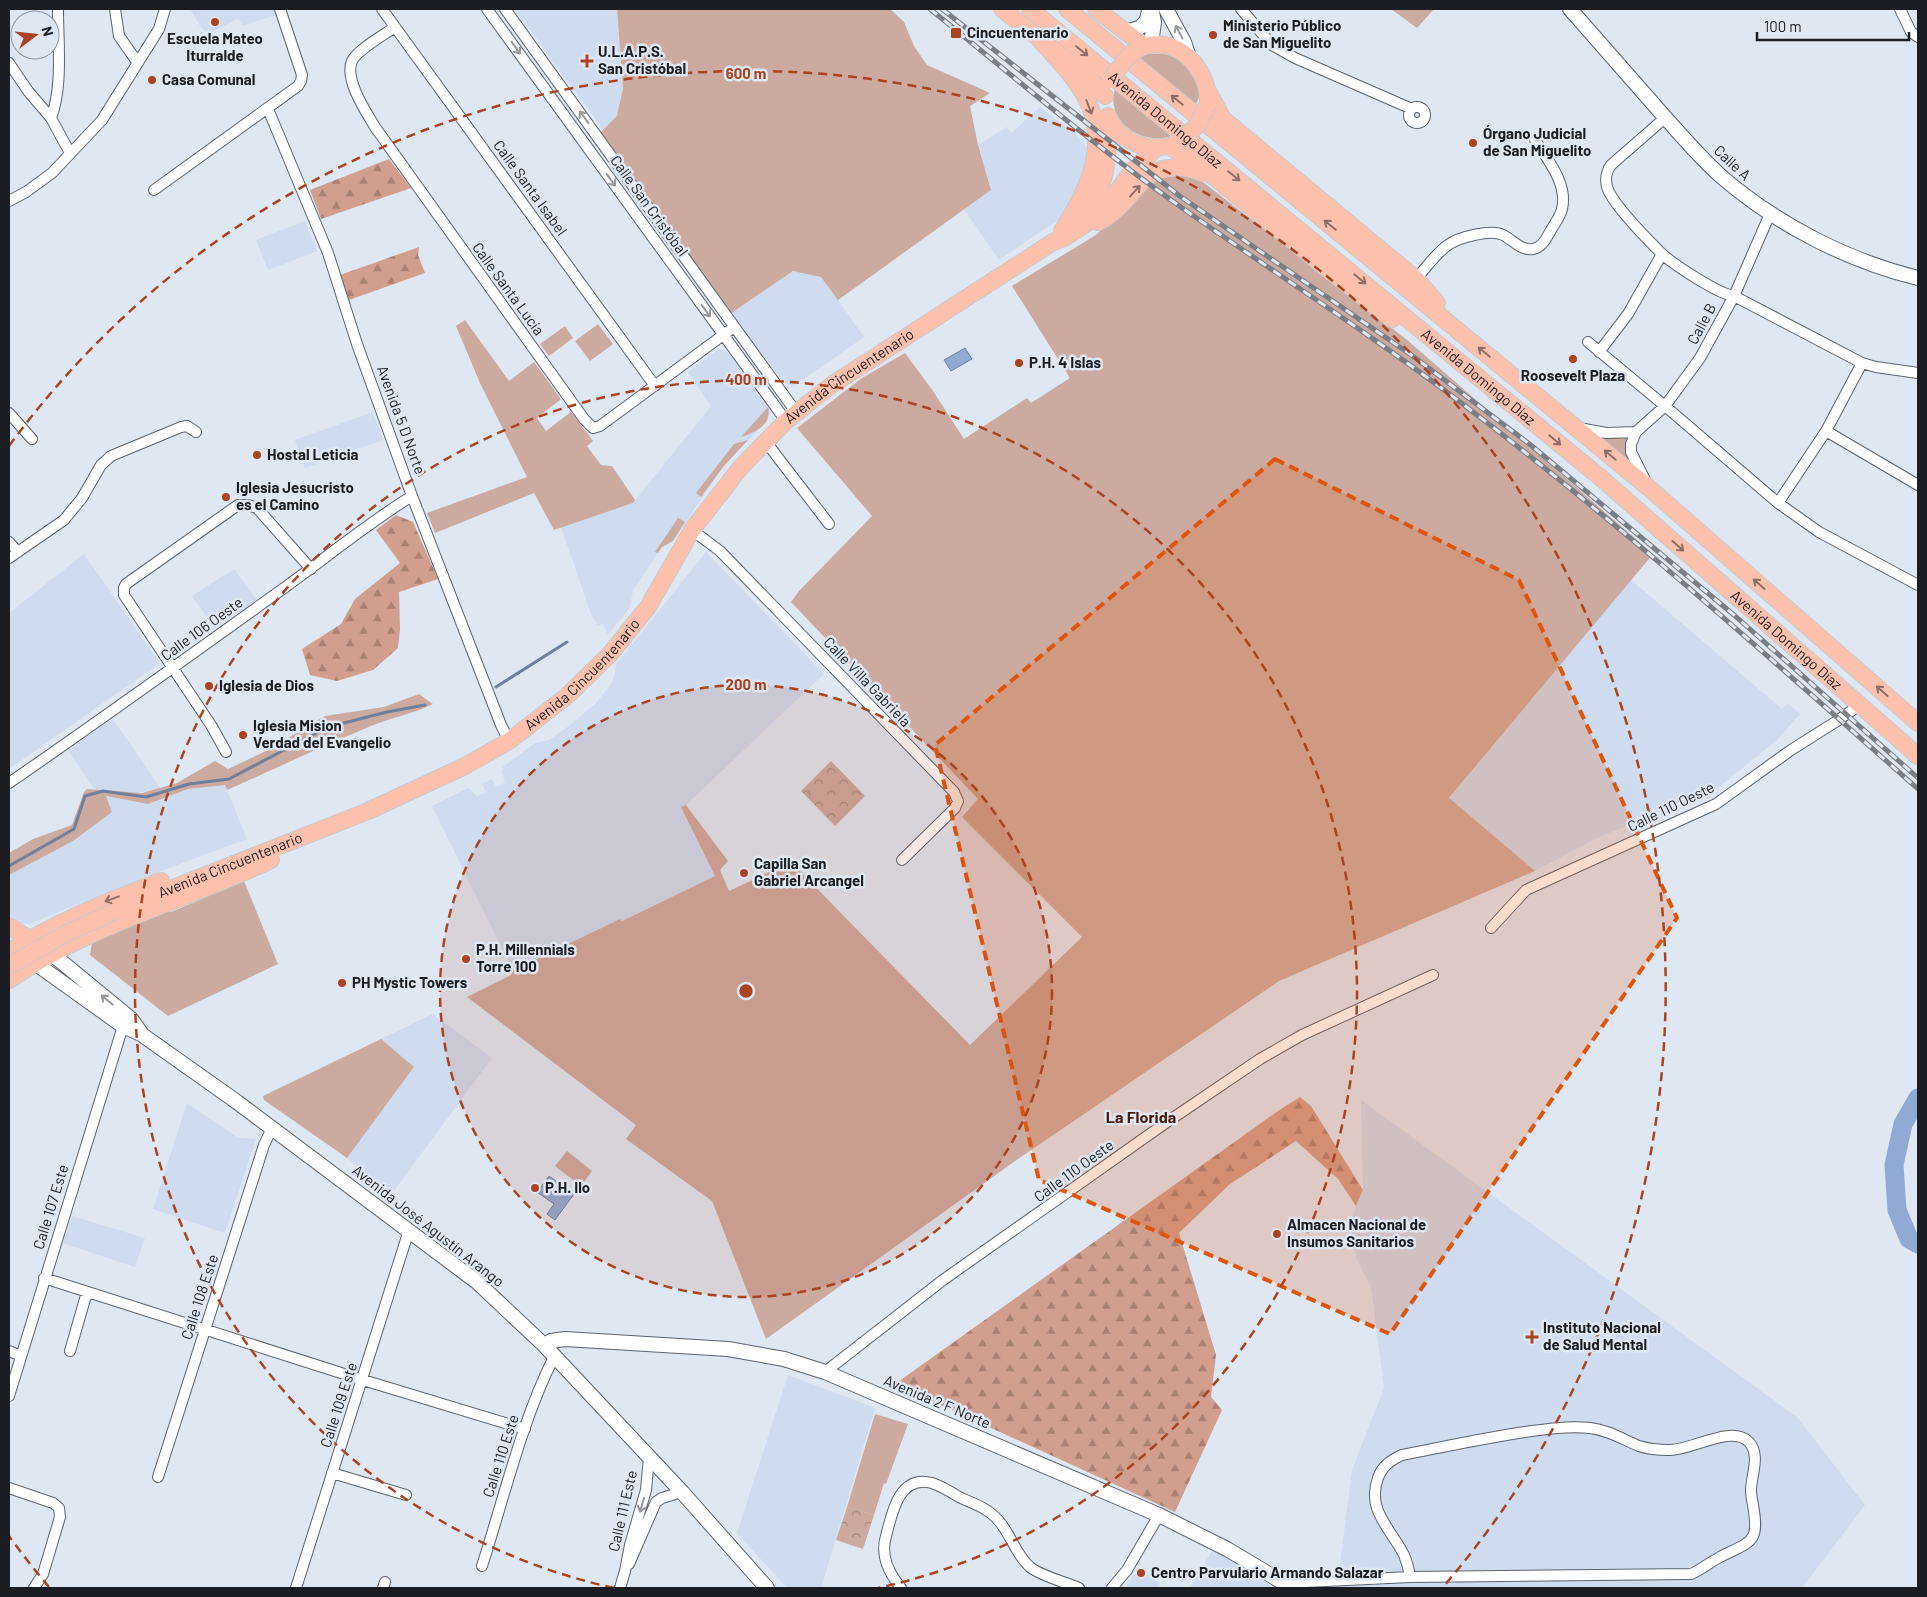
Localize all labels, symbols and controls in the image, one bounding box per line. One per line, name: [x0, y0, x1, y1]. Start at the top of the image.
north arrow: [10, 10, 60, 60]
scale bar: [1757, 10, 1910, 42]
marker: Escuela Mateo Iturralde: [209, 16, 221, 28]
place label: Ministerio Público de San Miguelito: [1223, 16, 1341, 51]
text: 100 m: [1764, 17, 1802, 35]
place label: Cincuentenario: [967, 23, 1069, 41]
text: N: [39, 24, 57, 38]
one-way arrow: [1174, 25, 1184, 40]
marker: Cincuentenario: [949, 26, 963, 40]
place label: Escuela Mateo Iturralde: [167, 29, 263, 64]
marker: Ministerio Público de San Miguelito: [1207, 29, 1219, 41]
one-way arrow: [511, 41, 521, 55]
place label: U.L.A.P.S. San Cristóbal: [598, 42, 686, 77]
one-way arrow: [1075, 45, 1088, 56]
marker: U.L.A.P.S. San Cristóbal: [580, 54, 594, 68]
text: 600 m: [726, 64, 766, 82]
street label: Avenida Domingo Díaz: [1105, 67, 1227, 172]
place label: Casa Comunal: [162, 70, 255, 88]
marker: Casa Comunal: [146, 74, 158, 86]
one-way arrow: [1171, 94, 1184, 105]
one-way arrow: [1086, 100, 1095, 115]
one-way arrow: [579, 110, 589, 124]
place label: Órgano Judicial de San Miguelito: [1483, 124, 1591, 159]
street label: Calle Santa Isabel: [490, 136, 571, 239]
marker: Órgano Judicial de San Miguelito: [1467, 137, 1479, 149]
street label: Calle A: [1711, 141, 1755, 184]
street label: Calle San Cristóbal: [607, 151, 692, 259]
one-way arrow: [1228, 170, 1241, 182]
one-way arrow: [606, 173, 616, 187]
one-way arrow: [1129, 184, 1141, 197]
one-way arrow: [1324, 219, 1337, 230]
street label: Calle Santa Lucía: [469, 238, 549, 338]
one-way arrow: [1353, 273, 1366, 284]
street label: Calle B: [1683, 300, 1719, 347]
one-way arrow: [701, 304, 712, 318]
street label: Avenida Cincuentenario: [780, 324, 917, 427]
street label: Avenida Domingo Díaz: [1418, 324, 1540, 429]
one-way arrow: [1478, 346, 1491, 357]
place label: P.H. 4 Islas: [1029, 353, 1101, 371]
marker: Roosevelt Plaza: [1567, 353, 1579, 365]
marker: P.H. 4 Islas: [1013, 357, 1025, 369]
street label: Avenida 5 D Norte: [374, 363, 430, 477]
place label: Roosevelt Plaza: [1521, 366, 1625, 384]
text: 400 m: [725, 370, 767, 388]
one-way arrow: [1548, 434, 1561, 445]
place label: Hostal Leticia: [267, 445, 359, 463]
marker: Hostal Leticia: [251, 449, 263, 461]
one-way arrow: [1603, 450, 1616, 461]
place label: Iglesia Jesucristo es el Camino: [236, 478, 354, 513]
marker: Iglesia Jesucristo es el Camino: [220, 491, 232, 503]
one-way arrow: [1672, 540, 1685, 552]
one-way arrow: [1753, 578, 1766, 590]
street label: Avenida Domingo Díaz: [1727, 586, 1846, 693]
street label: Calle 106 Oeste: [157, 593, 246, 664]
street label: Avenida Cincuentenario: [521, 614, 643, 734]
street label: Calle Villa Gabriela: [820, 633, 915, 730]
text: 200 m: [725, 675, 767, 693]
place label: Iglesia de Dios: [219, 676, 314, 694]
marker: Iglesia de Dios: [203, 680, 215, 692]
one-way arrow: [1875, 685, 1888, 697]
place label: Iglesia Mision Verdad del Evangelio: [253, 716, 391, 751]
marker: Iglesia Mision Verdad del Evangelio: [237, 729, 249, 741]
street label: Calle 110 Oeste: [1624, 777, 1717, 835]
street label: Avenida Cincuentenario: [155, 828, 305, 901]
place label: Capilla San Gabriel Arcangel: [754, 854, 864, 889]
marker: Capilla San Gabriel Arcangel: [738, 867, 750, 879]
one-way arrow: [105, 895, 120, 904]
place label: P.H. Millennials Torre 100: [476, 940, 575, 975]
marker: P.H. Millennials Torre 100: [460, 953, 472, 965]
place label: PH Mystic Towers: [352, 973, 468, 991]
marker: PH Mystic Towers: [336, 977, 348, 989]
centre of rings: [737, 982, 755, 1000]
one-way arrow: [101, 994, 114, 1005]
district label: La Florida: [1106, 1107, 1176, 1126]
street label: Calle 110 Oeste: [1030, 1135, 1117, 1205]
street label: Avenida José Agustín Arango: [349, 1160, 508, 1290]
street label: Calle 107 Este: [29, 1162, 71, 1251]
place label: P.H. Ilo: [545, 1178, 590, 1196]
marker: P.H. Ilo: [529, 1182, 541, 1194]
place label: Almacen Nacional de Insumos Sanitarios: [1287, 1215, 1426, 1250]
marker: Almacen Nacional de Insumos Sanitarios: [1271, 1228, 1283, 1240]
street label: Calle 108 Este: [177, 1252, 221, 1342]
place label: Instituto Nacional de Salud Mental: [1543, 1318, 1661, 1353]
marker: Instituto Nacional de Salud Mental: [1525, 1330, 1539, 1344]
street label: Calle 109 Este: [316, 1360, 360, 1450]
street label: Avenida 2 F Norte: [881, 1371, 993, 1432]
street label: Calle 110 Este: [478, 1412, 522, 1499]
street label: Calle 111 Este: [604, 1468, 640, 1553]
one-way arrow: [636, 1497, 646, 1513]
place label: Centro Parvulario Armando Salazar: [1151, 1563, 1384, 1581]
marker: Centro Parvulario Armando Salazar: [1135, 1567, 1147, 1579]

